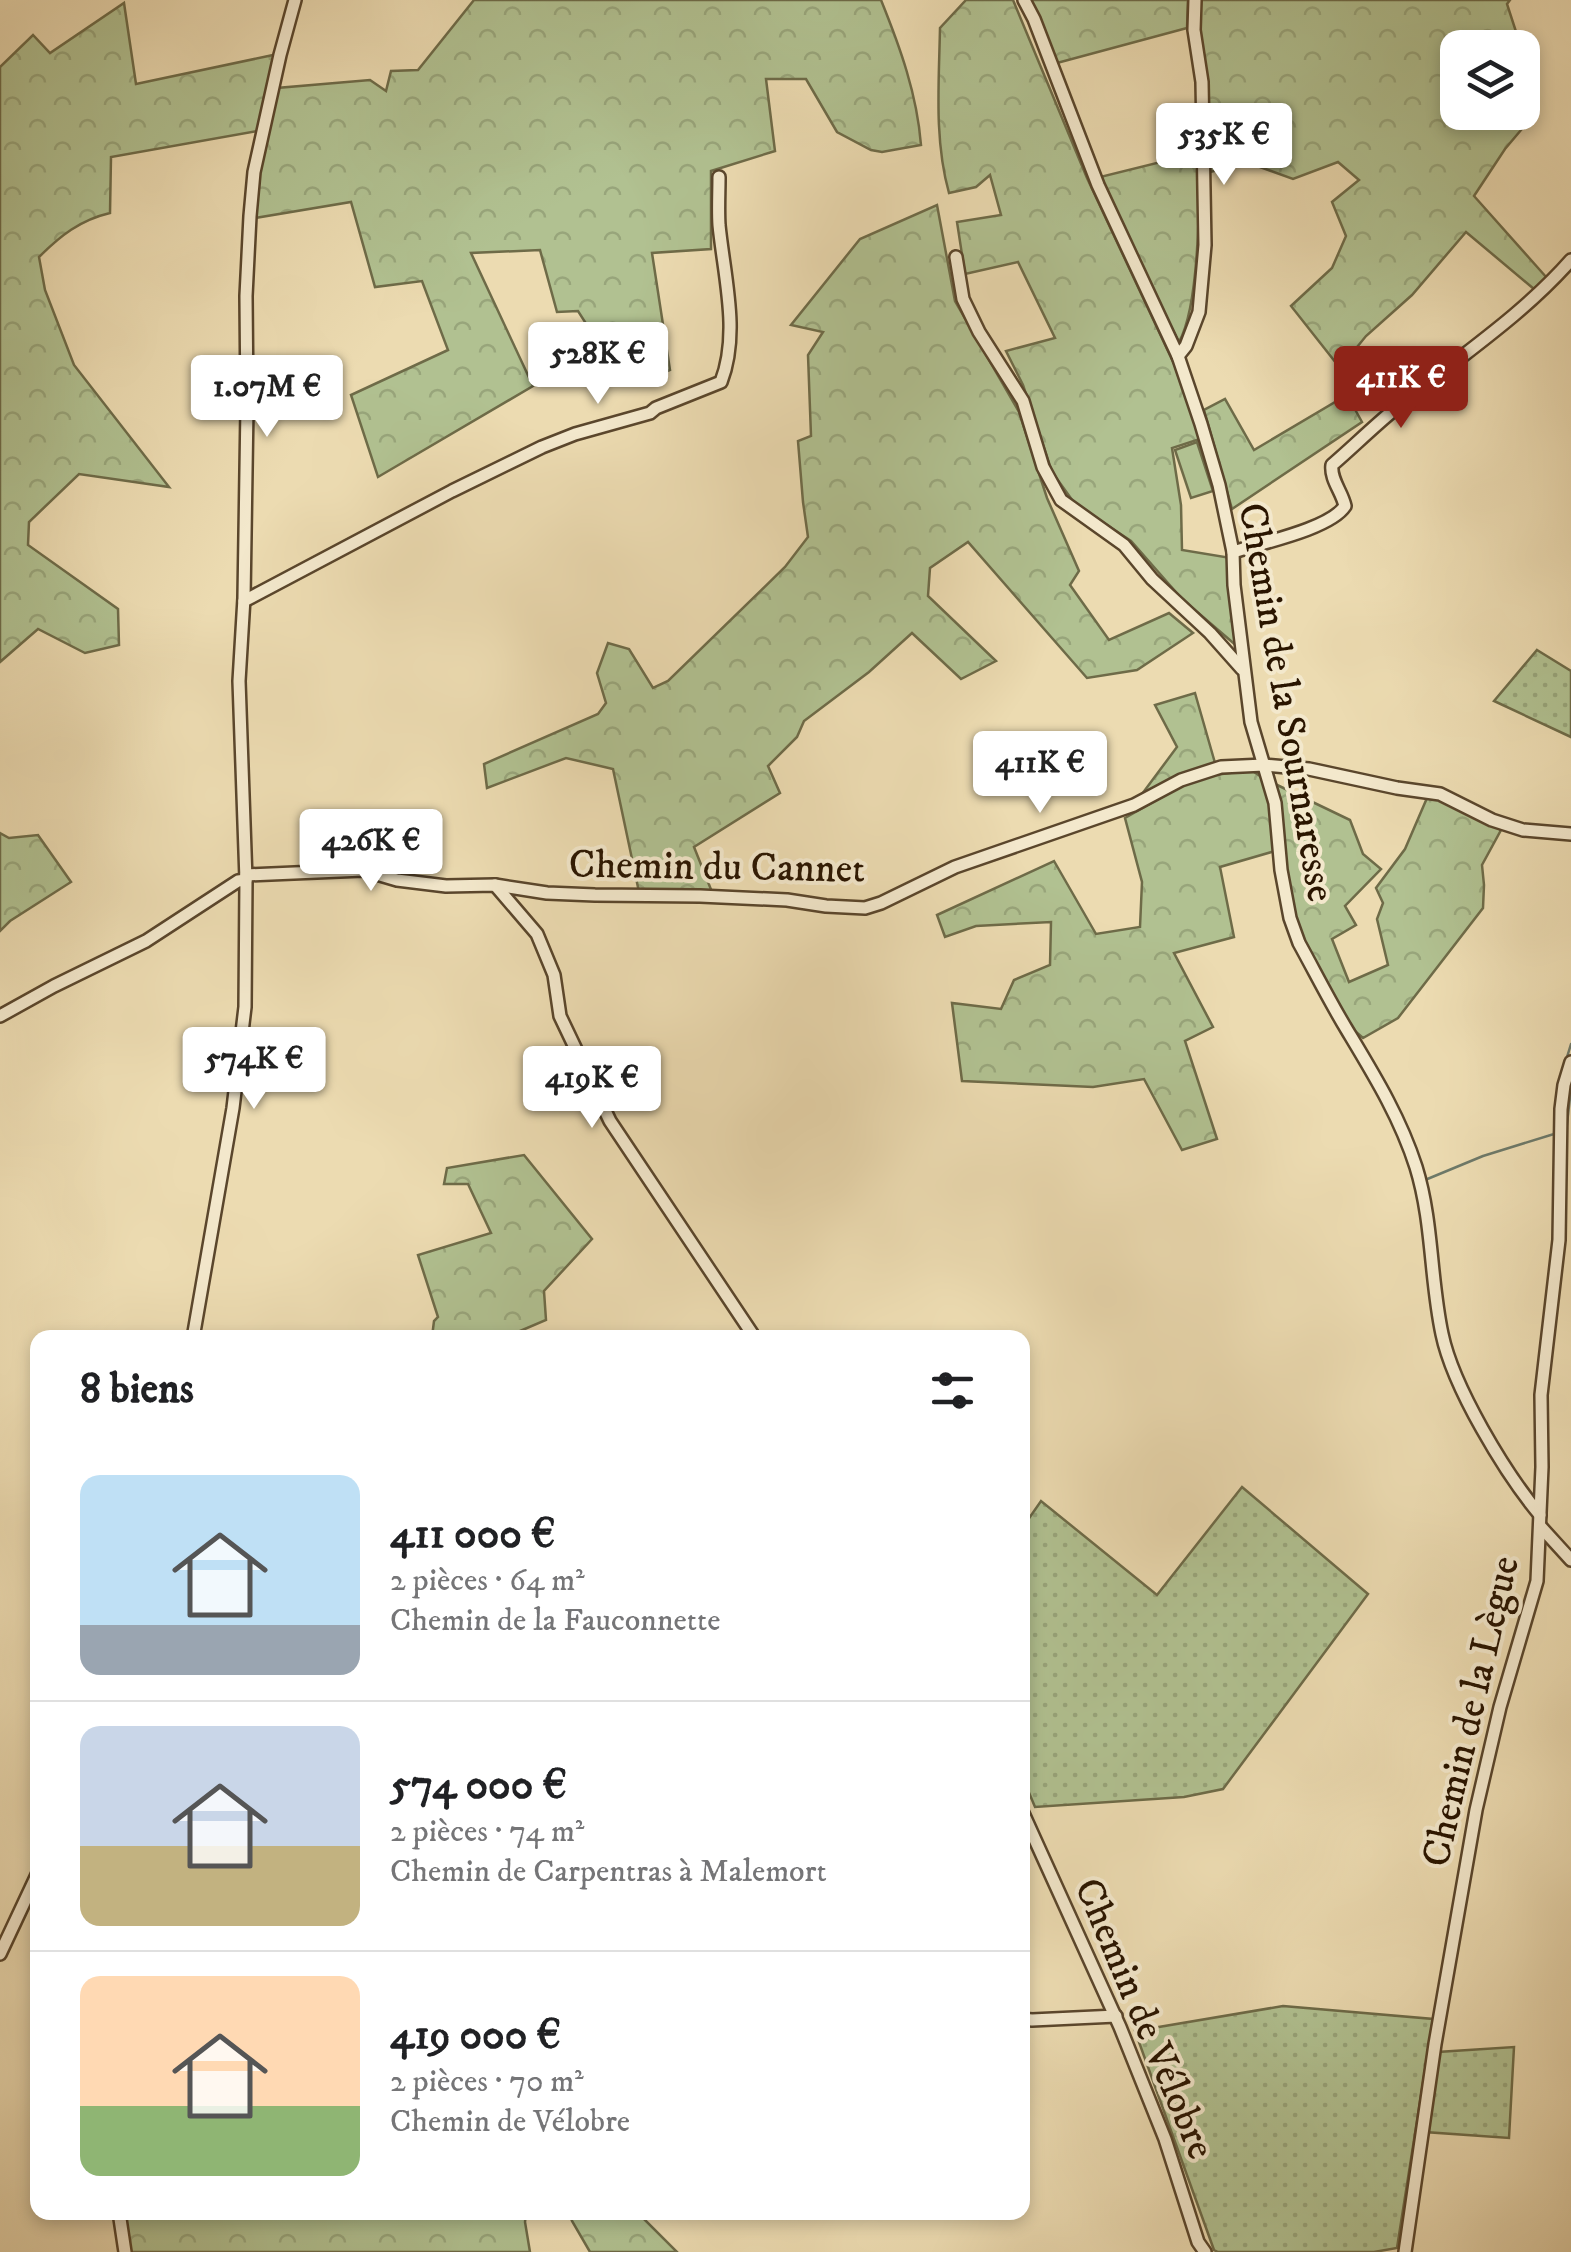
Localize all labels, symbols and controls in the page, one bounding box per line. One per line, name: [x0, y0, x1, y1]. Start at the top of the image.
map controls: [1440, 30, 1540, 130]
button: layers: [1440, 30, 1540, 130]
pin: 535K €: [1143, 103, 1305, 188]
text: 535K €: [1178, 115, 1270, 155]
pin: 528K €: [517, 322, 679, 407]
text: 528K €: [550, 334, 646, 374]
pin: 411K €: [1320, 346, 1482, 431]
pin: 1.07M €: [175, 355, 359, 440]
text: 411K €: [1356, 358, 1446, 398]
text: 1.07M €: [213, 367, 321, 407]
street label: Chemin de la Sournaresse: [1225, 499, 1345, 906]
pin: 411K €: [959, 731, 1121, 816]
text: 411K €: [995, 743, 1085, 783]
pin: 426K €: [290, 809, 452, 894]
text: 426K €: [322, 821, 420, 861]
street label: Chemin du Cannet: [568, 840, 866, 896]
pin: 574K €: [173, 1027, 335, 1112]
text: 574K €: [205, 1039, 303, 1079]
pin: 419K €: [511, 1046, 673, 1131]
text: 419K €: [545, 1058, 639, 1098]
icon: filters: [925, 1363, 980, 1418]
text: 8 biens: [80, 1364, 194, 1416]
text: 411 000 €: [390, 1509, 555, 1561]
icon: home: [160, 1515, 280, 1635]
street label: Chemin de la Lègue: [1412, 1551, 1532, 1872]
text: 2 pièces · 64 m²: [390, 1561, 585, 1601]
text: Chemin de la Fauconnette: [390, 1601, 721, 1641]
text: 574 000 €: [390, 1760, 567, 1812]
icon: home: [160, 1766, 280, 1886]
text: 2 pièces · 74 m²: [390, 1812, 584, 1852]
text: Chemin de Carpentras à Malemort: [390, 1852, 827, 1892]
street label: Chemin de Vélobre: [1062, 1871, 1225, 2167]
text: 419 000 €: [390, 2010, 561, 2062]
icon: home: [160, 2016, 280, 2136]
text: 2 pièces · 70 m²: [390, 2062, 584, 2102]
text: Chemin de Vélobre: [390, 2102, 630, 2142]

